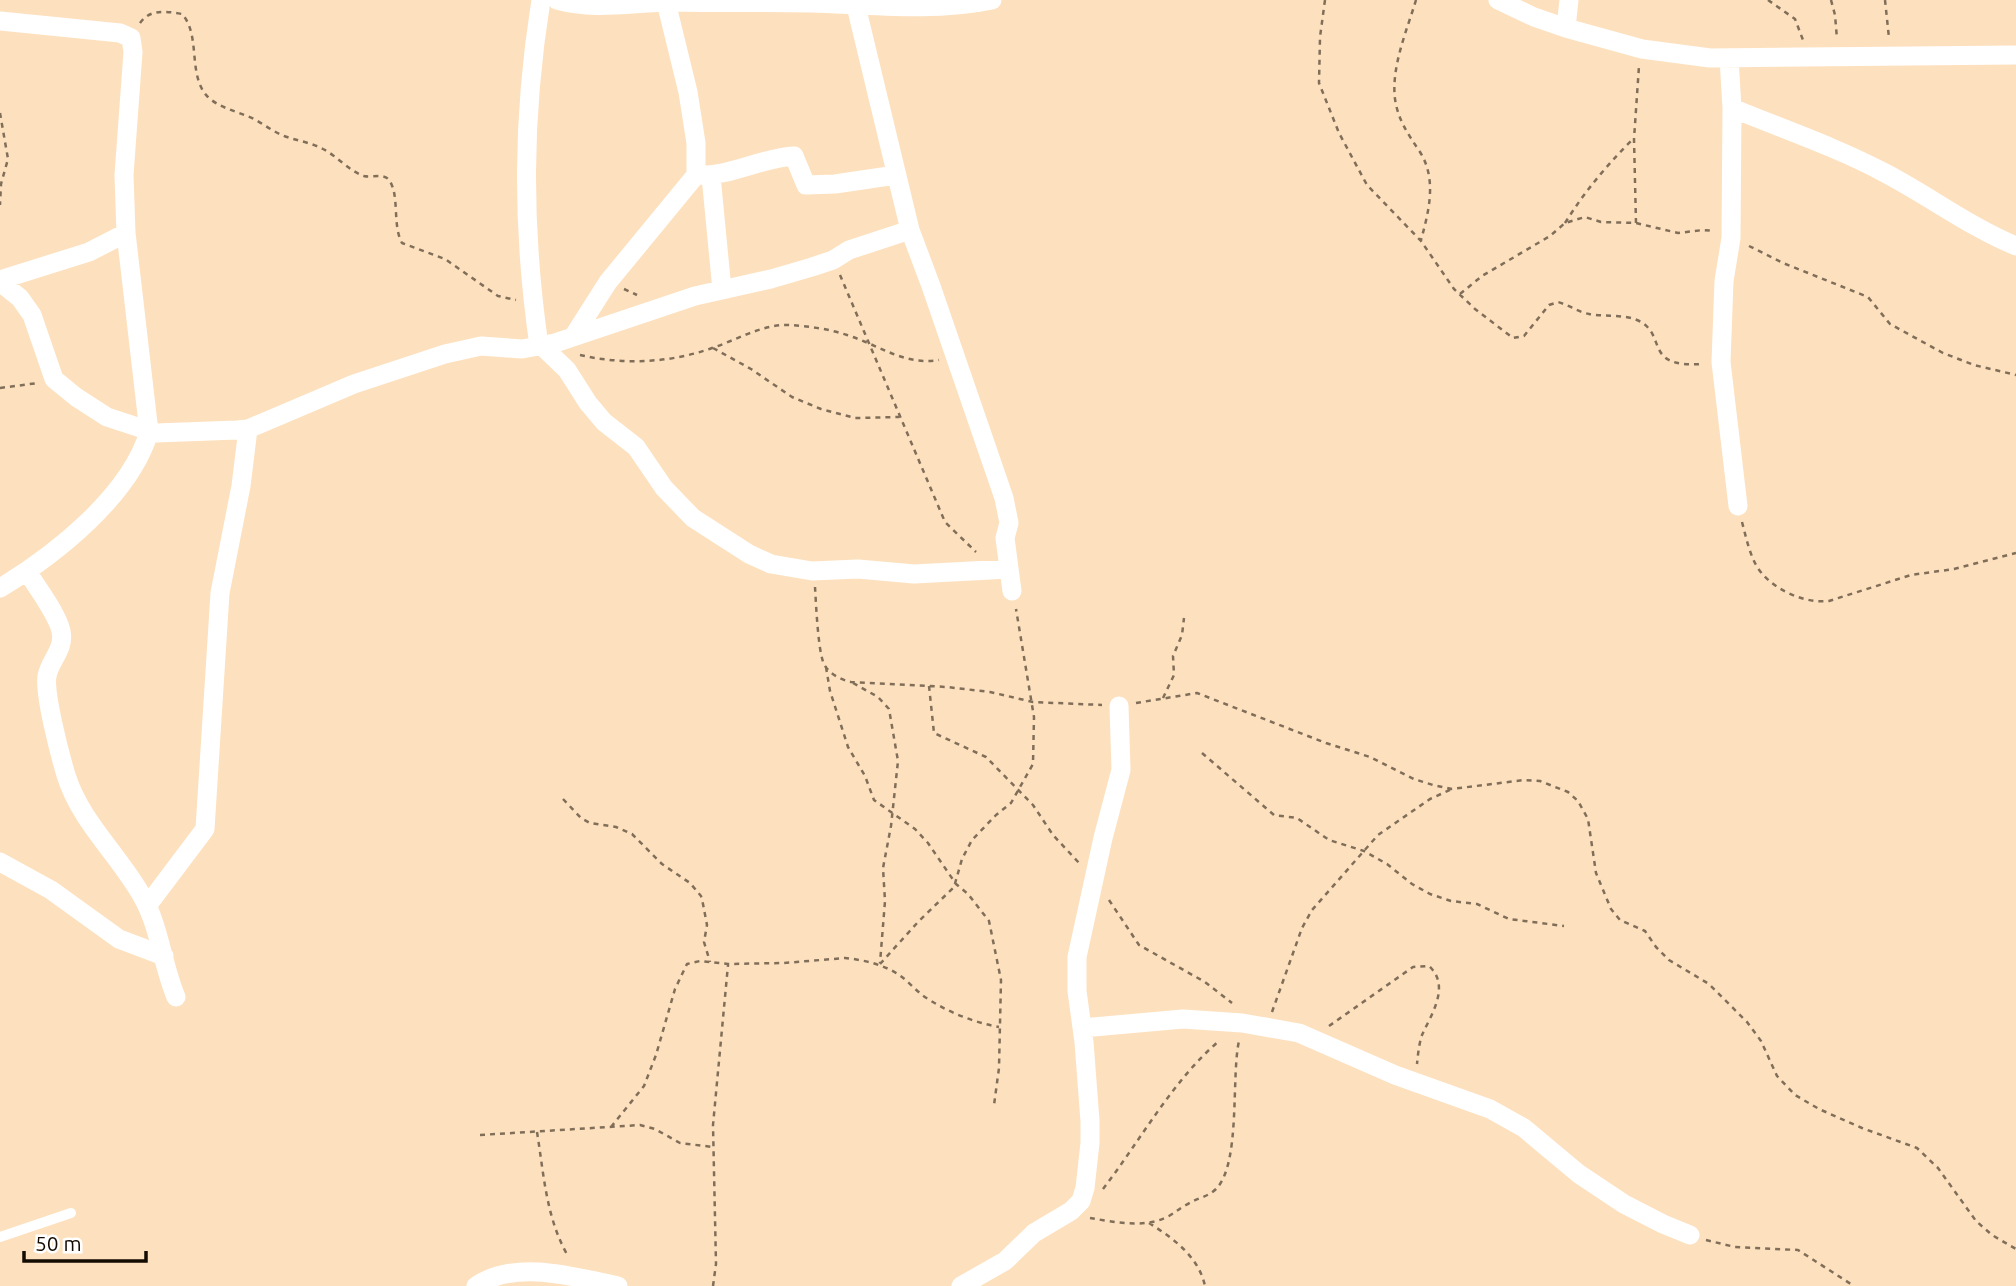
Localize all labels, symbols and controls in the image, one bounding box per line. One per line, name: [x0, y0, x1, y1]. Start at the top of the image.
scale bar: [24, 1220, 147, 1264]
text: 50 m: [35, 1231, 82, 1255]

